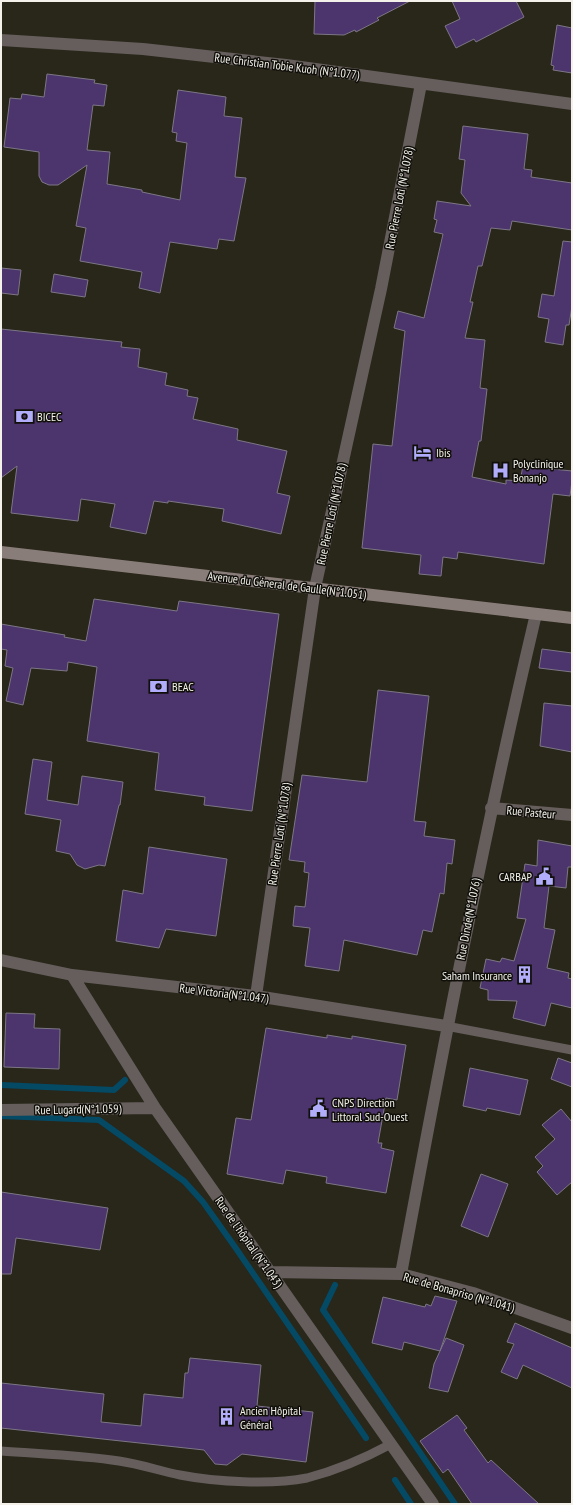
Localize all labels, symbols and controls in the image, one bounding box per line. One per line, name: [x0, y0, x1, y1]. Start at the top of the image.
street label: Rue Christian Tobie Kuoh (N°1.077): [214, 50, 360, 82]
street label: Rue Pierre Loti (N°1.078): [382, 146, 416, 250]
bank icon: BICEC: [14, 406, 34, 426]
place label: BICEC: [37, 409, 62, 424]
hotel icon: Ibis: [413, 442, 433, 462]
place label: Ibis: [436, 445, 451, 460]
place label: Polyclinique Bonanjo: [513, 456, 563, 485]
hospital icon: Polyclinique Bonanjo: [490, 460, 510, 480]
street label: Rue Pierre Loti (N°1.078): [313, 462, 349, 566]
street label: Avenue du Géneral de Gaulle(N°1.051): [207, 568, 367, 602]
bank icon: BEAC: [149, 676, 169, 696]
place label: BEAC: [172, 679, 194, 694]
street label: Rue Pierre Loti (N°1.078): [264, 782, 294, 886]
street label: Rue Pasteur: [506, 802, 557, 822]
public building icon: CARBAP: [535, 866, 555, 886]
place label: CARBAP: [499, 869, 533, 884]
street label: Rue Dinde(N°1.076): [453, 877, 483, 961]
building icon: Saham Insurance: [515, 965, 535, 985]
place label: Saham Insurance: [442, 968, 512, 983]
street label: Rue Victoria(N°1.047): [179, 980, 270, 1006]
place label: CNPS Direction Littoral Sud-Ouest: [332, 1095, 409, 1124]
public building icon: CNPS Direction Littoral Sud-Ouest: [309, 1099, 329, 1119]
street label: Rue Lugard(N°1.059): [34, 1101, 122, 1117]
street label: Rue de l'hôpital (N°1.043): [212, 1194, 286, 1291]
street label: Rue de Bonapriso (N°1.041): [402, 1269, 516, 1315]
place label: Ancien Hôpital Général: [240, 1403, 301, 1432]
building icon: Ancien Hôpital Général: [217, 1407, 237, 1427]

